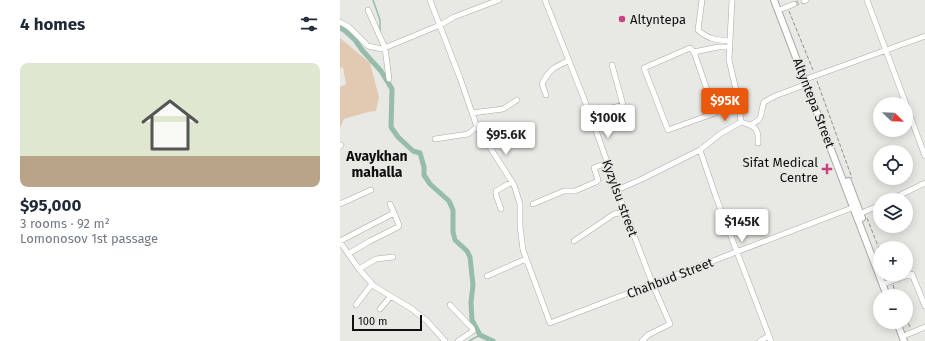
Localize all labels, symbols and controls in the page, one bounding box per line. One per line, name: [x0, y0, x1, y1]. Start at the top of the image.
place label: Altyntepa: [630, 12, 686, 27]
icon: filters: [298, 13, 320, 35]
text: 4 homes: [20, 14, 85, 35]
marker: Altyntepa: [617, 14, 627, 24]
street label: Altyntepa Street: [790, 56, 838, 150]
pin: $95K: [701, 88, 749, 122]
icon: home: [134, 89, 206, 161]
text: $95K: [710, 93, 740, 108]
north arrow: [873, 97, 913, 137]
map controls: [873, 97, 913, 329]
pin: $100K: [580, 105, 636, 139]
text: $100K: [590, 110, 626, 125]
pin: $95.6K: [473, 122, 539, 156]
text: $95.6K: [486, 127, 526, 142]
button: locate: [873, 145, 913, 185]
district label: Avaykhan mahalla: [345, 148, 408, 181]
place label: Sifat Medical Centre: [742, 155, 818, 185]
street label: Kyzylsu street: [599, 157, 641, 239]
marker: Sifat Medical Centre: [821, 163, 833, 175]
button: layers: [873, 193, 913, 233]
text: $95,000: [20, 195, 81, 216]
pin: $145K: [714, 209, 770, 243]
text: $145K: [724, 214, 760, 229]
text: 3 rooms · 92 m²: [20, 216, 110, 231]
text: Lomonosov 1st passage: [20, 231, 158, 246]
button: +: [873, 241, 913, 281]
street label: Chahbud Street: [625, 255, 716, 301]
button: −: [873, 289, 913, 329]
scale bar: [352, 313, 422, 332]
text: 100 m: [358, 315, 387, 328]

